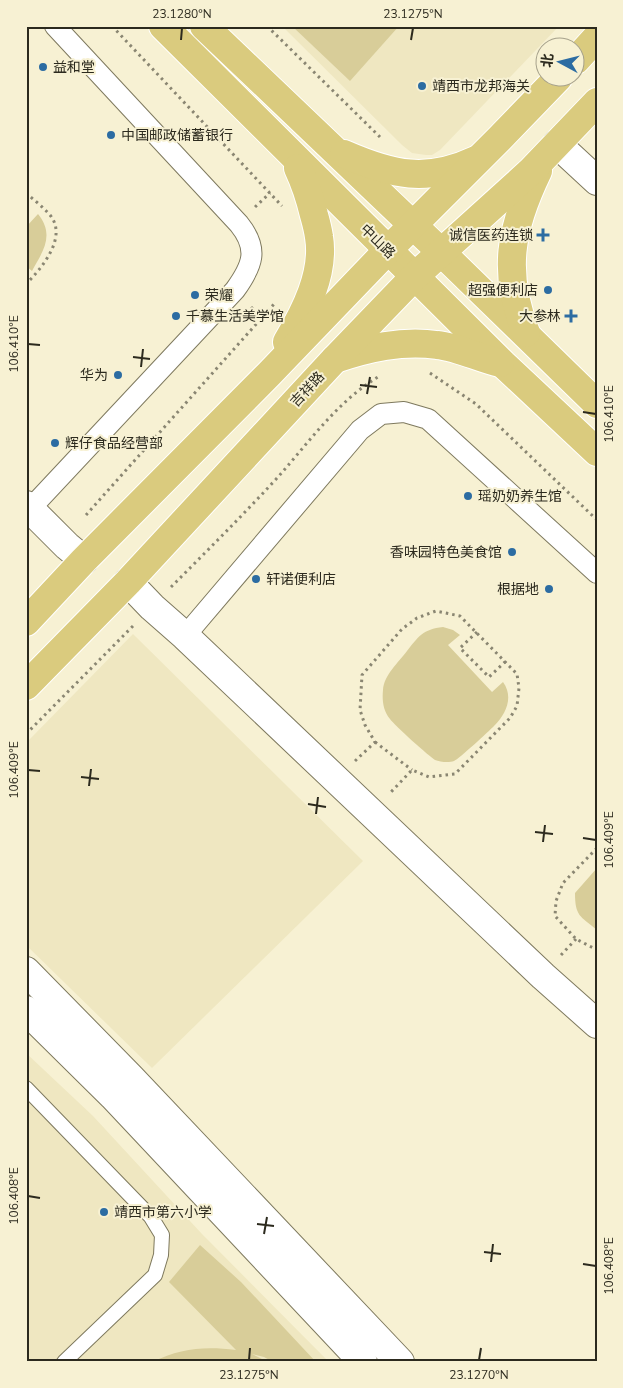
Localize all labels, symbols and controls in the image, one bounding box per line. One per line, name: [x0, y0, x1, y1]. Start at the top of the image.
text: 23.1280°N: [152, 6, 212, 22]
text: 23.1275°N: [383, 6, 443, 22]
north arrow: [536, 38, 586, 88]
text: 北: [537, 52, 558, 69]
place label: 益和堂: [53, 58, 95, 77]
marker: 益和堂: [37, 61, 49, 73]
place label: 靖西市龙邦海关: [432, 77, 530, 96]
marker: 靖西市龙邦海关: [416, 80, 428, 92]
place label: 中国邮政储蓄银行: [121, 126, 233, 145]
marker: 中国邮政储蓄银行: [105, 129, 117, 141]
street label: 中山路: [356, 220, 399, 263]
place label: 诚信医药连锁: [449, 226, 533, 245]
marker: 诚信医药连锁: [537, 229, 549, 241]
place label: 超强便利店: [468, 281, 538, 300]
marker: 超强便利店: [542, 284, 554, 296]
place label: 荣耀: [205, 286, 233, 305]
marker: 荣耀: [189, 289, 201, 301]
place label: 千慕生活美学馆: [186, 307, 284, 326]
place label: 大参林: [519, 307, 561, 326]
marker: 千慕生活美学馆: [170, 310, 182, 322]
marker: 大参林: [565, 310, 577, 322]
text: 106.410°E: [6, 315, 22, 373]
place label: 华为: [80, 366, 108, 385]
street label: 吉祥路: [286, 368, 329, 411]
marker: 华为: [112, 369, 124, 381]
text: 106.410°E: [601, 385, 617, 443]
place label: 辉仔食品经营部: [65, 434, 163, 453]
marker: 辉仔食品经营部: [49, 437, 61, 449]
place label: 瑶奶奶养生馆: [478, 487, 562, 506]
marker: 瑶奶奶养生馆: [462, 490, 474, 502]
place label: 香味园特色美食馆: [390, 543, 502, 562]
marker: 香味园特色美食馆: [506, 546, 518, 558]
place label: 轩诺便利店: [266, 570, 336, 589]
marker: 轩诺便利店: [250, 573, 262, 585]
place label: 根据地: [497, 580, 539, 599]
marker: 根据地: [543, 583, 555, 595]
text: 106.409°E: [6, 741, 22, 799]
text: 106.409°E: [601, 811, 617, 869]
text: 106.408°E: [6, 1167, 22, 1225]
place label: 靖西市第六小学: [114, 1203, 212, 1222]
marker: 靖西市第六小学: [98, 1206, 110, 1218]
text: 106.408°E: [601, 1237, 617, 1295]
text: 23.1275°N: [219, 1367, 279, 1383]
text: 23.1270°N: [449, 1367, 509, 1383]

